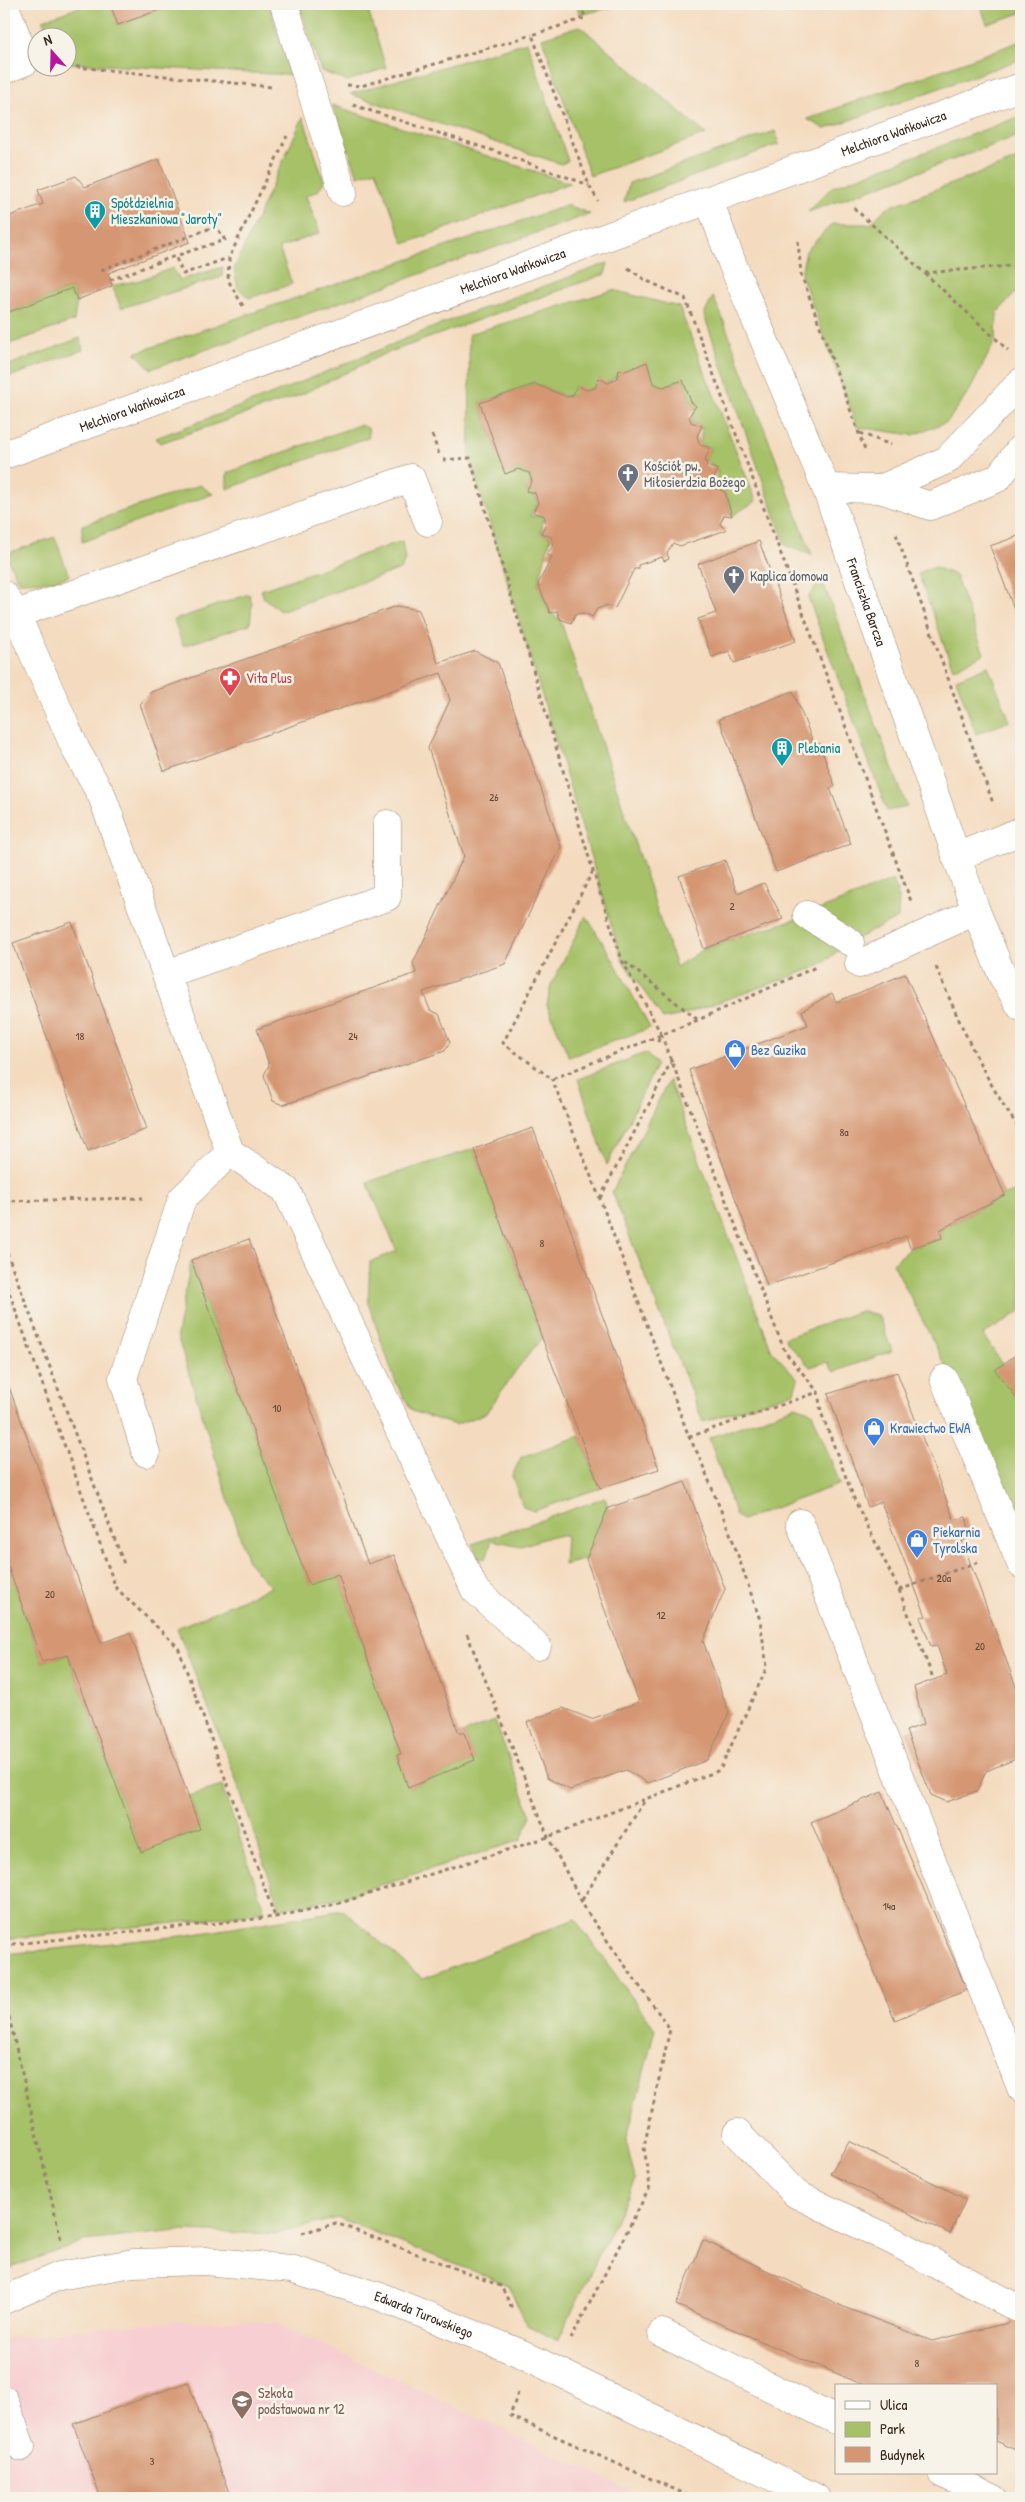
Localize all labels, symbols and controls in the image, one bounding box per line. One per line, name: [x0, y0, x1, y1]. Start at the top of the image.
north arrow: [28, 28, 78, 78]
text: N: [41, 29, 55, 50]
street label: Melchiora Wańkowicza: [838, 105, 949, 160]
place label: Spółdzielnia Mieszkaniowa "Jaroty": [111, 193, 222, 229]
building icon: Spółdzielnia Mieszkaniowa "Jaroty": [83, 199, 107, 230]
street label: Melchiora Wańkowicza: [457, 243, 568, 298]
street label: Melchiora Wańkowicza: [77, 380, 187, 436]
place label: Kościół pw. Miłosierdzia Bożego: [644, 456, 746, 492]
church icon: Kościół pw. Miłosierdzia Bożego: [616, 462, 640, 493]
street label: Franciszka Barcza: [842, 555, 891, 649]
church icon: Kaplica domowa: [722, 564, 746, 595]
place label: Kaplica domowa: [750, 566, 829, 586]
pharmacy icon: Vita Plus: [218, 666, 242, 697]
place label: Vita Plus: [246, 668, 292, 687]
building icon: Plebania: [770, 736, 794, 767]
place label: Plebania: [798, 738, 841, 757]
house number: 26: [489, 790, 499, 804]
house number: 2: [729, 899, 735, 913]
house number: 18: [76, 1029, 85, 1043]
house number: 24: [348, 1029, 358, 1043]
shop icon: Bez Guzika: [723, 1038, 747, 1069]
place label: Bez Guzika: [751, 1040, 806, 1059]
house number: 8a: [839, 1125, 849, 1139]
house number: 8: [540, 1236, 545, 1250]
house number: 10: [273, 1401, 282, 1415]
shop icon: Krawiectwo EWA: [862, 1416, 886, 1447]
place label: Krawiectwo EWA: [890, 1418, 971, 1437]
place label: Piekarnia Tyrolska: [933, 1522, 981, 1558]
shop icon: Piekarnia Tyrolska: [905, 1528, 929, 1559]
house number: 20a: [937, 1571, 952, 1585]
house number: 20: [45, 1587, 55, 1601]
house number: 12: [656, 1608, 666, 1622]
house number: 20: [975, 1639, 985, 1653]
house number: 14a: [883, 1899, 896, 1913]
street label: Edwarda Turowskiego: [372, 2286, 477, 2342]
house number: 8: [915, 2356, 920, 2370]
place label: Szkoła podstawowa nr 12: [258, 2383, 345, 2419]
legend: [835, 2384, 998, 2474]
school or university icon: Szkoła podstawowa nr 12: [230, 2389, 254, 2420]
text: Ulica: [880, 2394, 907, 2415]
text: Park: [880, 2418, 905, 2439]
text: Budynek: [880, 2444, 925, 2465]
house number: 3: [150, 2454, 155, 2468]

